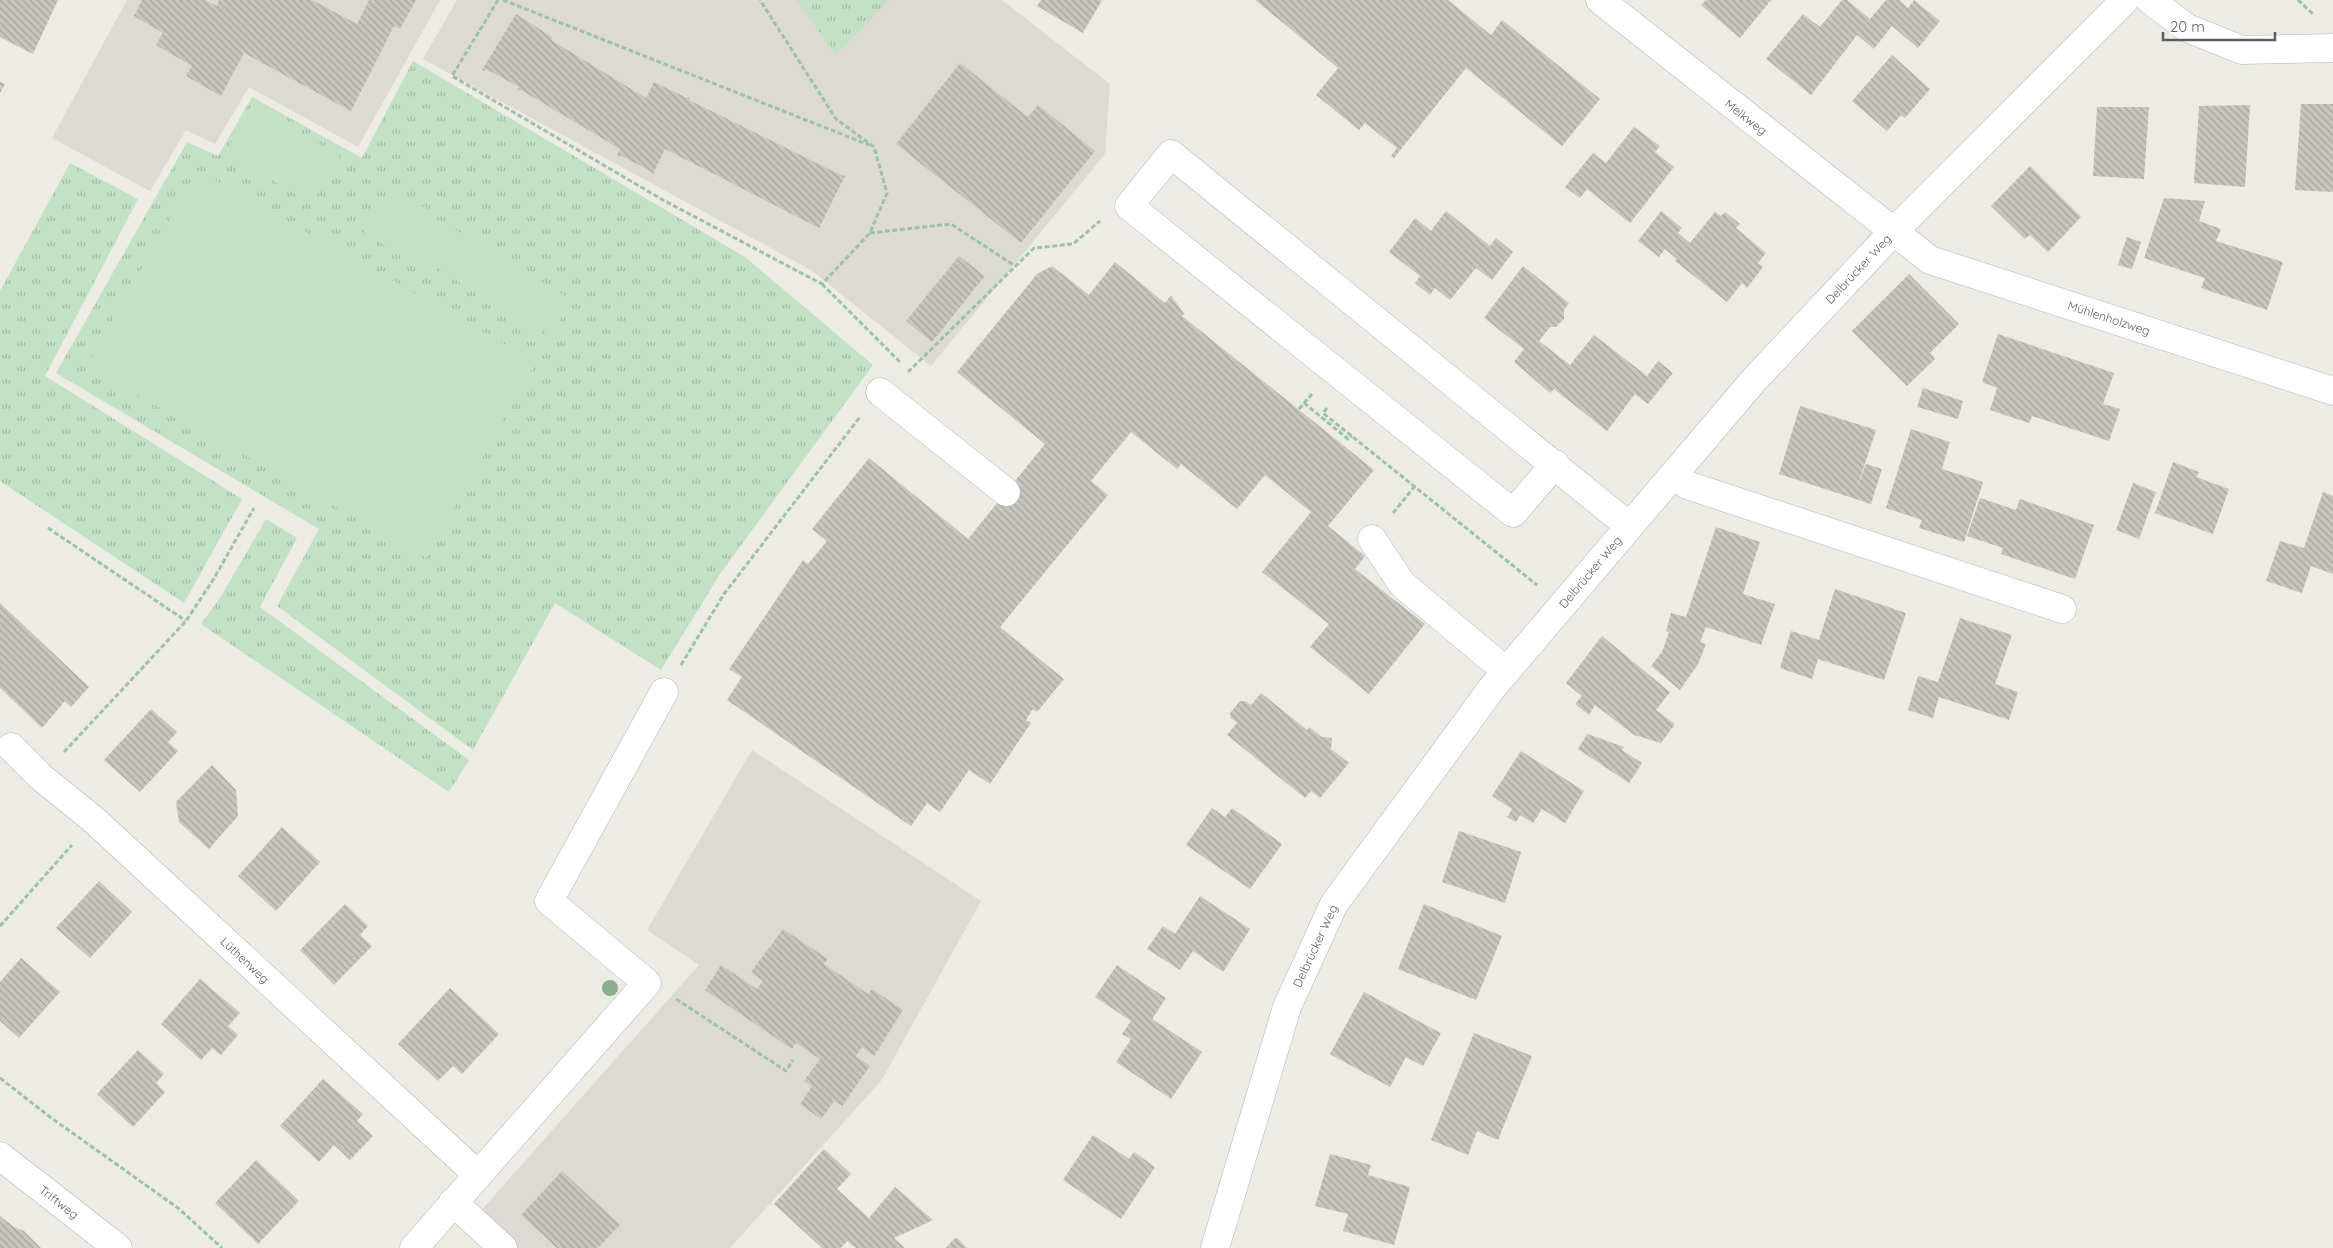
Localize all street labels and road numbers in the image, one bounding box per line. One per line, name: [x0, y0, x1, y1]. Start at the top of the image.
street label: Melkweg: [1722, 96, 1770, 138]
street label: Delbrücker Weg: [1822, 231, 1894, 307]
street label: Mühlenholzweg: [2066, 298, 2152, 338]
street label: Delbrücker Weg: [1555, 533, 1625, 611]
street label: Delbrücker Weg: [1289, 902, 1341, 990]
street label: Lüthenweg: [218, 934, 272, 986]
street label: Triftweg: [36, 1182, 82, 1222]

